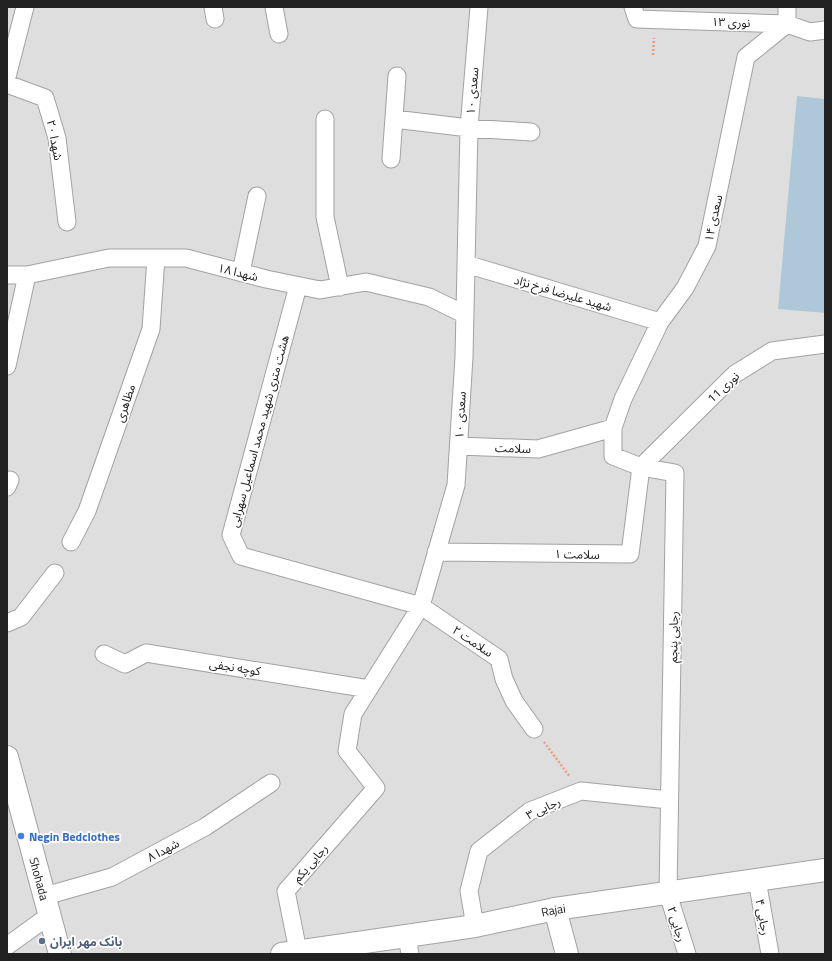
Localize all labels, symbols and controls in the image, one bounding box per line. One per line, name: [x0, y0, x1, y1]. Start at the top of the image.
street label: نوری ۱۳: [711, 12, 751, 32]
street label: سعدی ۱۰: [460, 66, 484, 116]
street label: شهدا ۲۰: [42, 118, 68, 162]
street label: سعدی ۱۴: [699, 193, 727, 243]
street label: شهدا ۱۸: [216, 258, 260, 286]
street label: شهید علیرضا فرخ نژاد: [512, 270, 614, 316]
street label: هشت متری شهید محمد اسماعیل سهرابی: [224, 333, 294, 529]
street label: نوری 11: [702, 367, 744, 407]
street label: مظاهری: [110, 381, 140, 425]
street label: سعدی ۱۰: [449, 391, 471, 439]
street label: سلامت: [495, 438, 531, 458]
street label: سلامت ۱: [554, 544, 600, 564]
street label: رجایی پنجم: [663, 611, 683, 663]
street label: سلامت ۲: [449, 620, 497, 662]
street label: کوچه نجفی: [208, 654, 263, 681]
street label: رجایی ۳: [522, 792, 564, 824]
place label: Negin Bedclothes: [29, 827, 120, 846]
marker: Negin Bedclothes: [16, 831, 26, 841]
street label: شهدا ۸: [143, 834, 183, 866]
street label: رجایی یکم: [288, 839, 332, 887]
street label: Shohada: [25, 855, 55, 902]
street label: رجایی ۴: [750, 897, 776, 937]
street label: Rajai: [539, 898, 567, 921]
street label: رجایی ۲: [663, 904, 691, 944]
place label: بانک مهر ایران: [50, 932, 122, 951]
marker: بانک مهر ایران: [37, 936, 47, 946]

